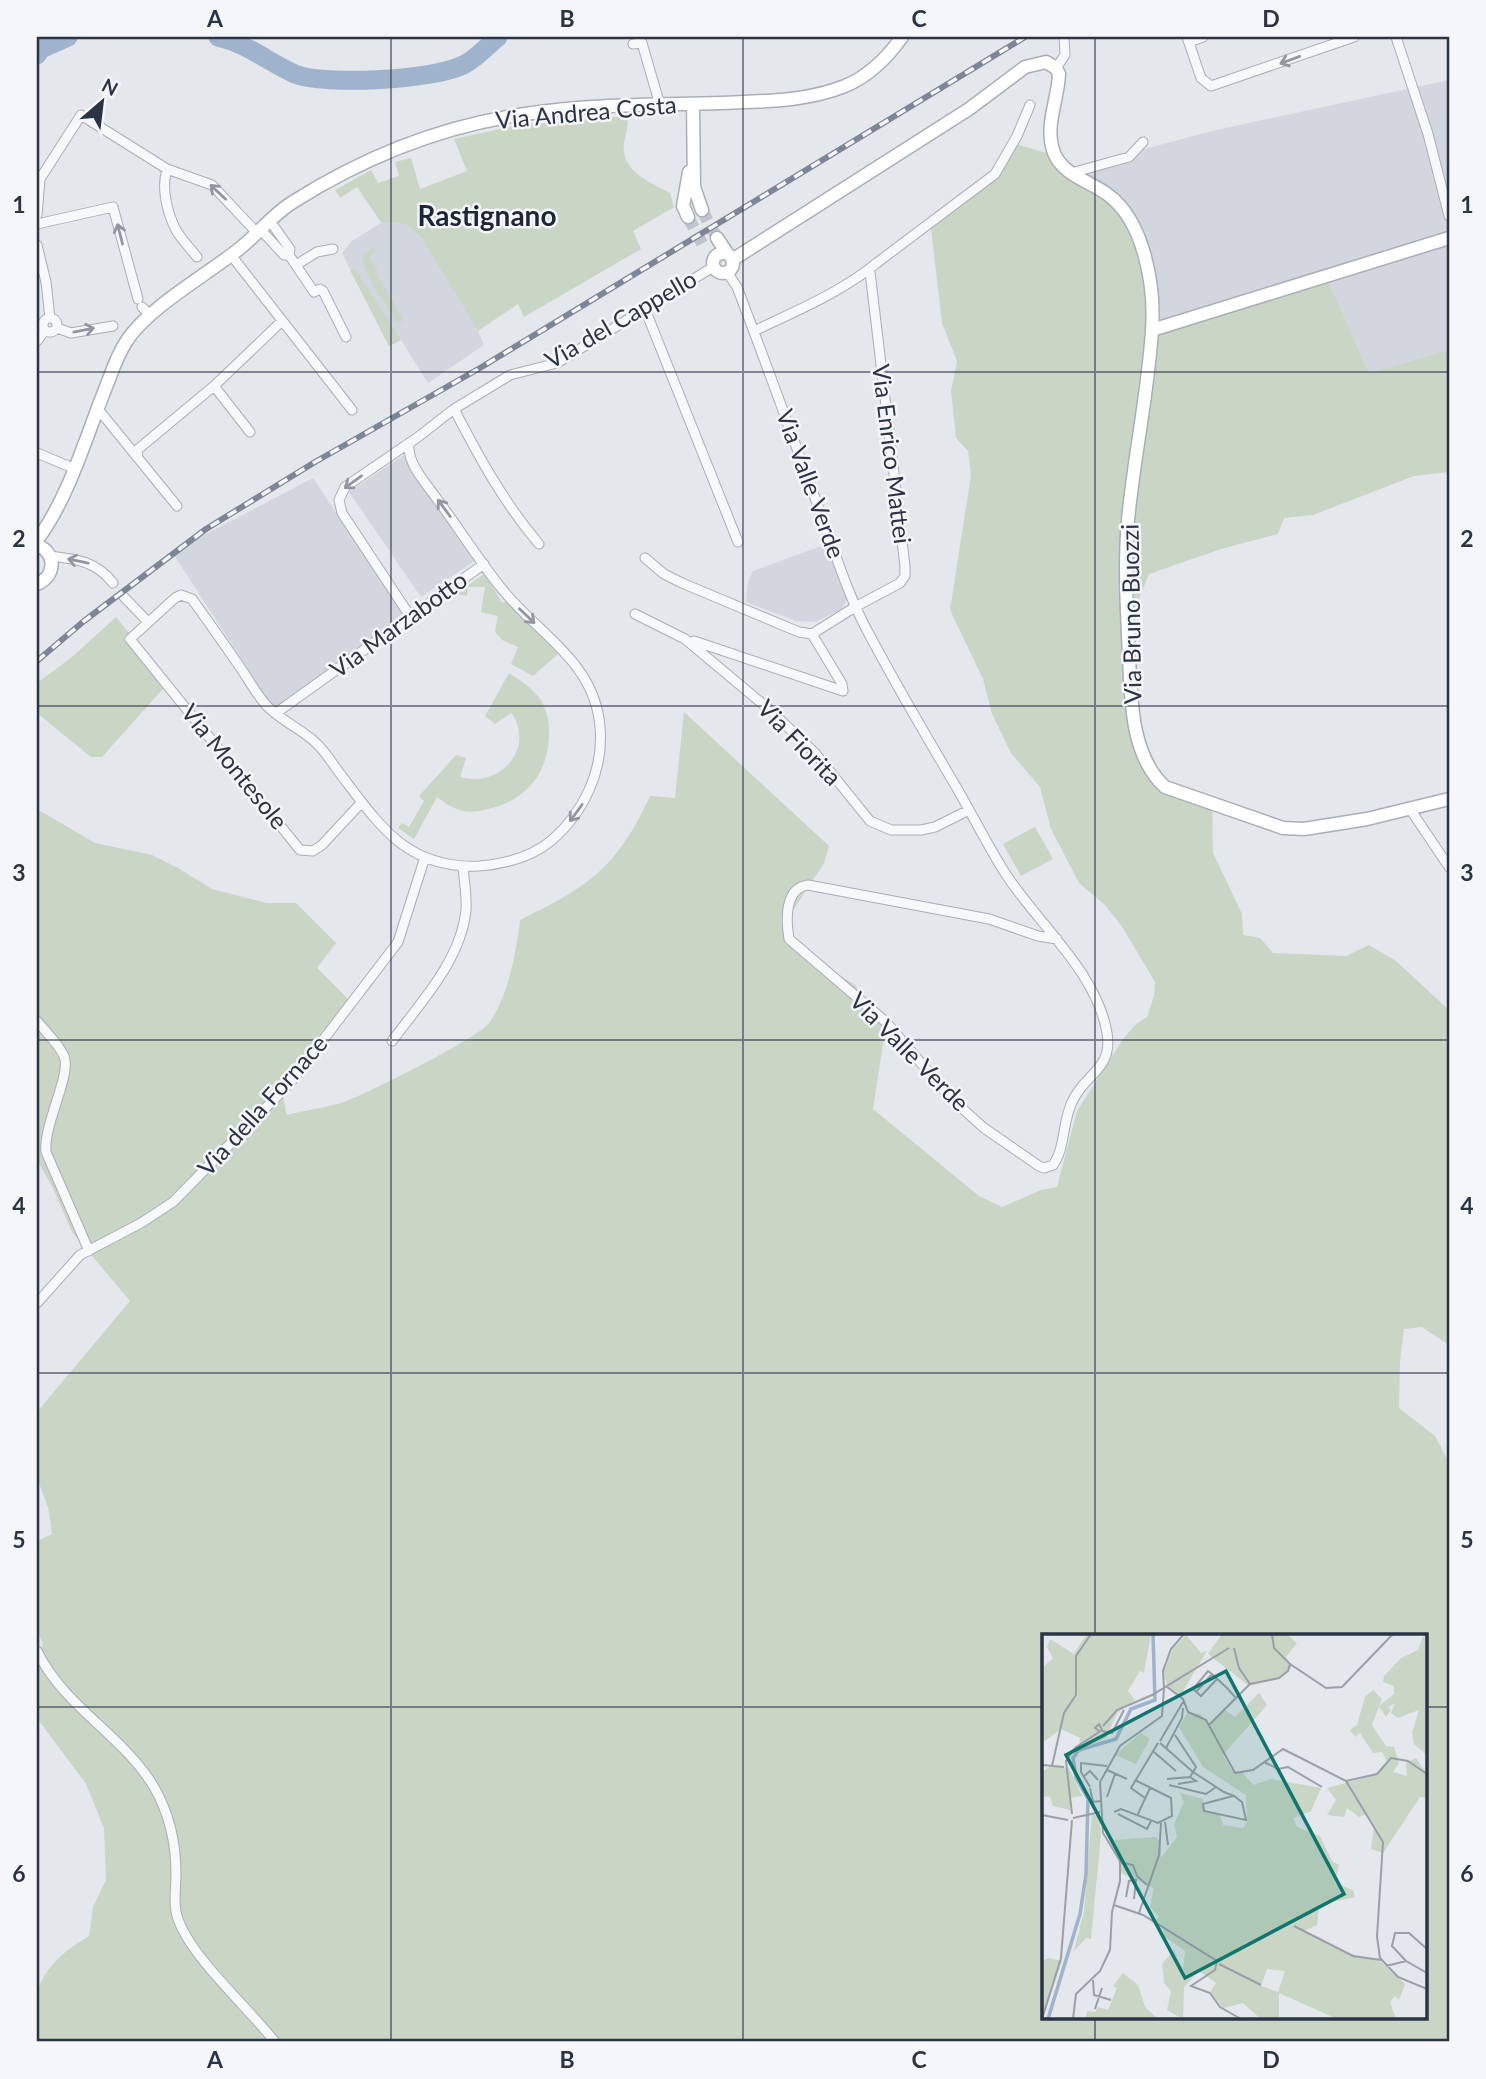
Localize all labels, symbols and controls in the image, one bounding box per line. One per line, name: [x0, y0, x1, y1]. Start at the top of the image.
text: A: [206, 4, 224, 32]
text: B: [559, 4, 575, 32]
text: C: [911, 4, 927, 32]
text: D: [1262, 4, 1280, 32]
one-way arrow: [1280, 55, 1302, 67]
north arrow: [66, 66, 136, 136]
text: N: [98, 73, 122, 100]
street label: Via Andrea Costa: [494, 89, 678, 134]
one-way arrow: [210, 184, 227, 201]
text: 1: [12, 190, 26, 218]
text: 1: [1460, 190, 1474, 218]
district label: Rastignano: [418, 198, 556, 232]
one-way arrow: [113, 223, 126, 246]
street label: Via del Cappello: [539, 264, 701, 374]
one-way arrow: [72, 323, 95, 337]
street label: Via Enrico Mattei: [867, 362, 918, 545]
street label: Via Valle Verde: [771, 405, 852, 562]
one-way arrow: [344, 475, 363, 489]
one-way arrow: [437, 499, 452, 518]
text: 2: [12, 524, 26, 552]
street label: Via Bruno Buozzi: [1114, 524, 1147, 704]
text: 2: [1460, 524, 1474, 552]
one-way arrow: [67, 553, 90, 567]
street label: Via Marzabotto: [324, 564, 472, 683]
one-way arrow: [518, 607, 536, 624]
street label: Via Fiorita: [752, 693, 848, 791]
street label: Via Montesole: [176, 698, 294, 834]
one-way arrow: [569, 803, 584, 822]
text: 3: [12, 858, 26, 886]
text: 3: [1460, 858, 1474, 886]
street label: Via Valle Verde: [845, 985, 976, 1116]
street label: Via della Fornace: [191, 1029, 333, 1181]
text: 4: [12, 1191, 26, 1219]
text: 4: [1460, 1191, 1474, 1219]
text: 5: [12, 1525, 26, 1553]
text: 5: [1460, 1525, 1474, 1553]
inset map: [1042, 1634, 1426, 2020]
text: 6: [12, 1859, 26, 1887]
text: 6: [1460, 1859, 1474, 1887]
text: A: [206, 2045, 224, 2073]
text: B: [559, 2045, 575, 2073]
text: C: [911, 2045, 927, 2073]
text: D: [1262, 2045, 1280, 2073]

